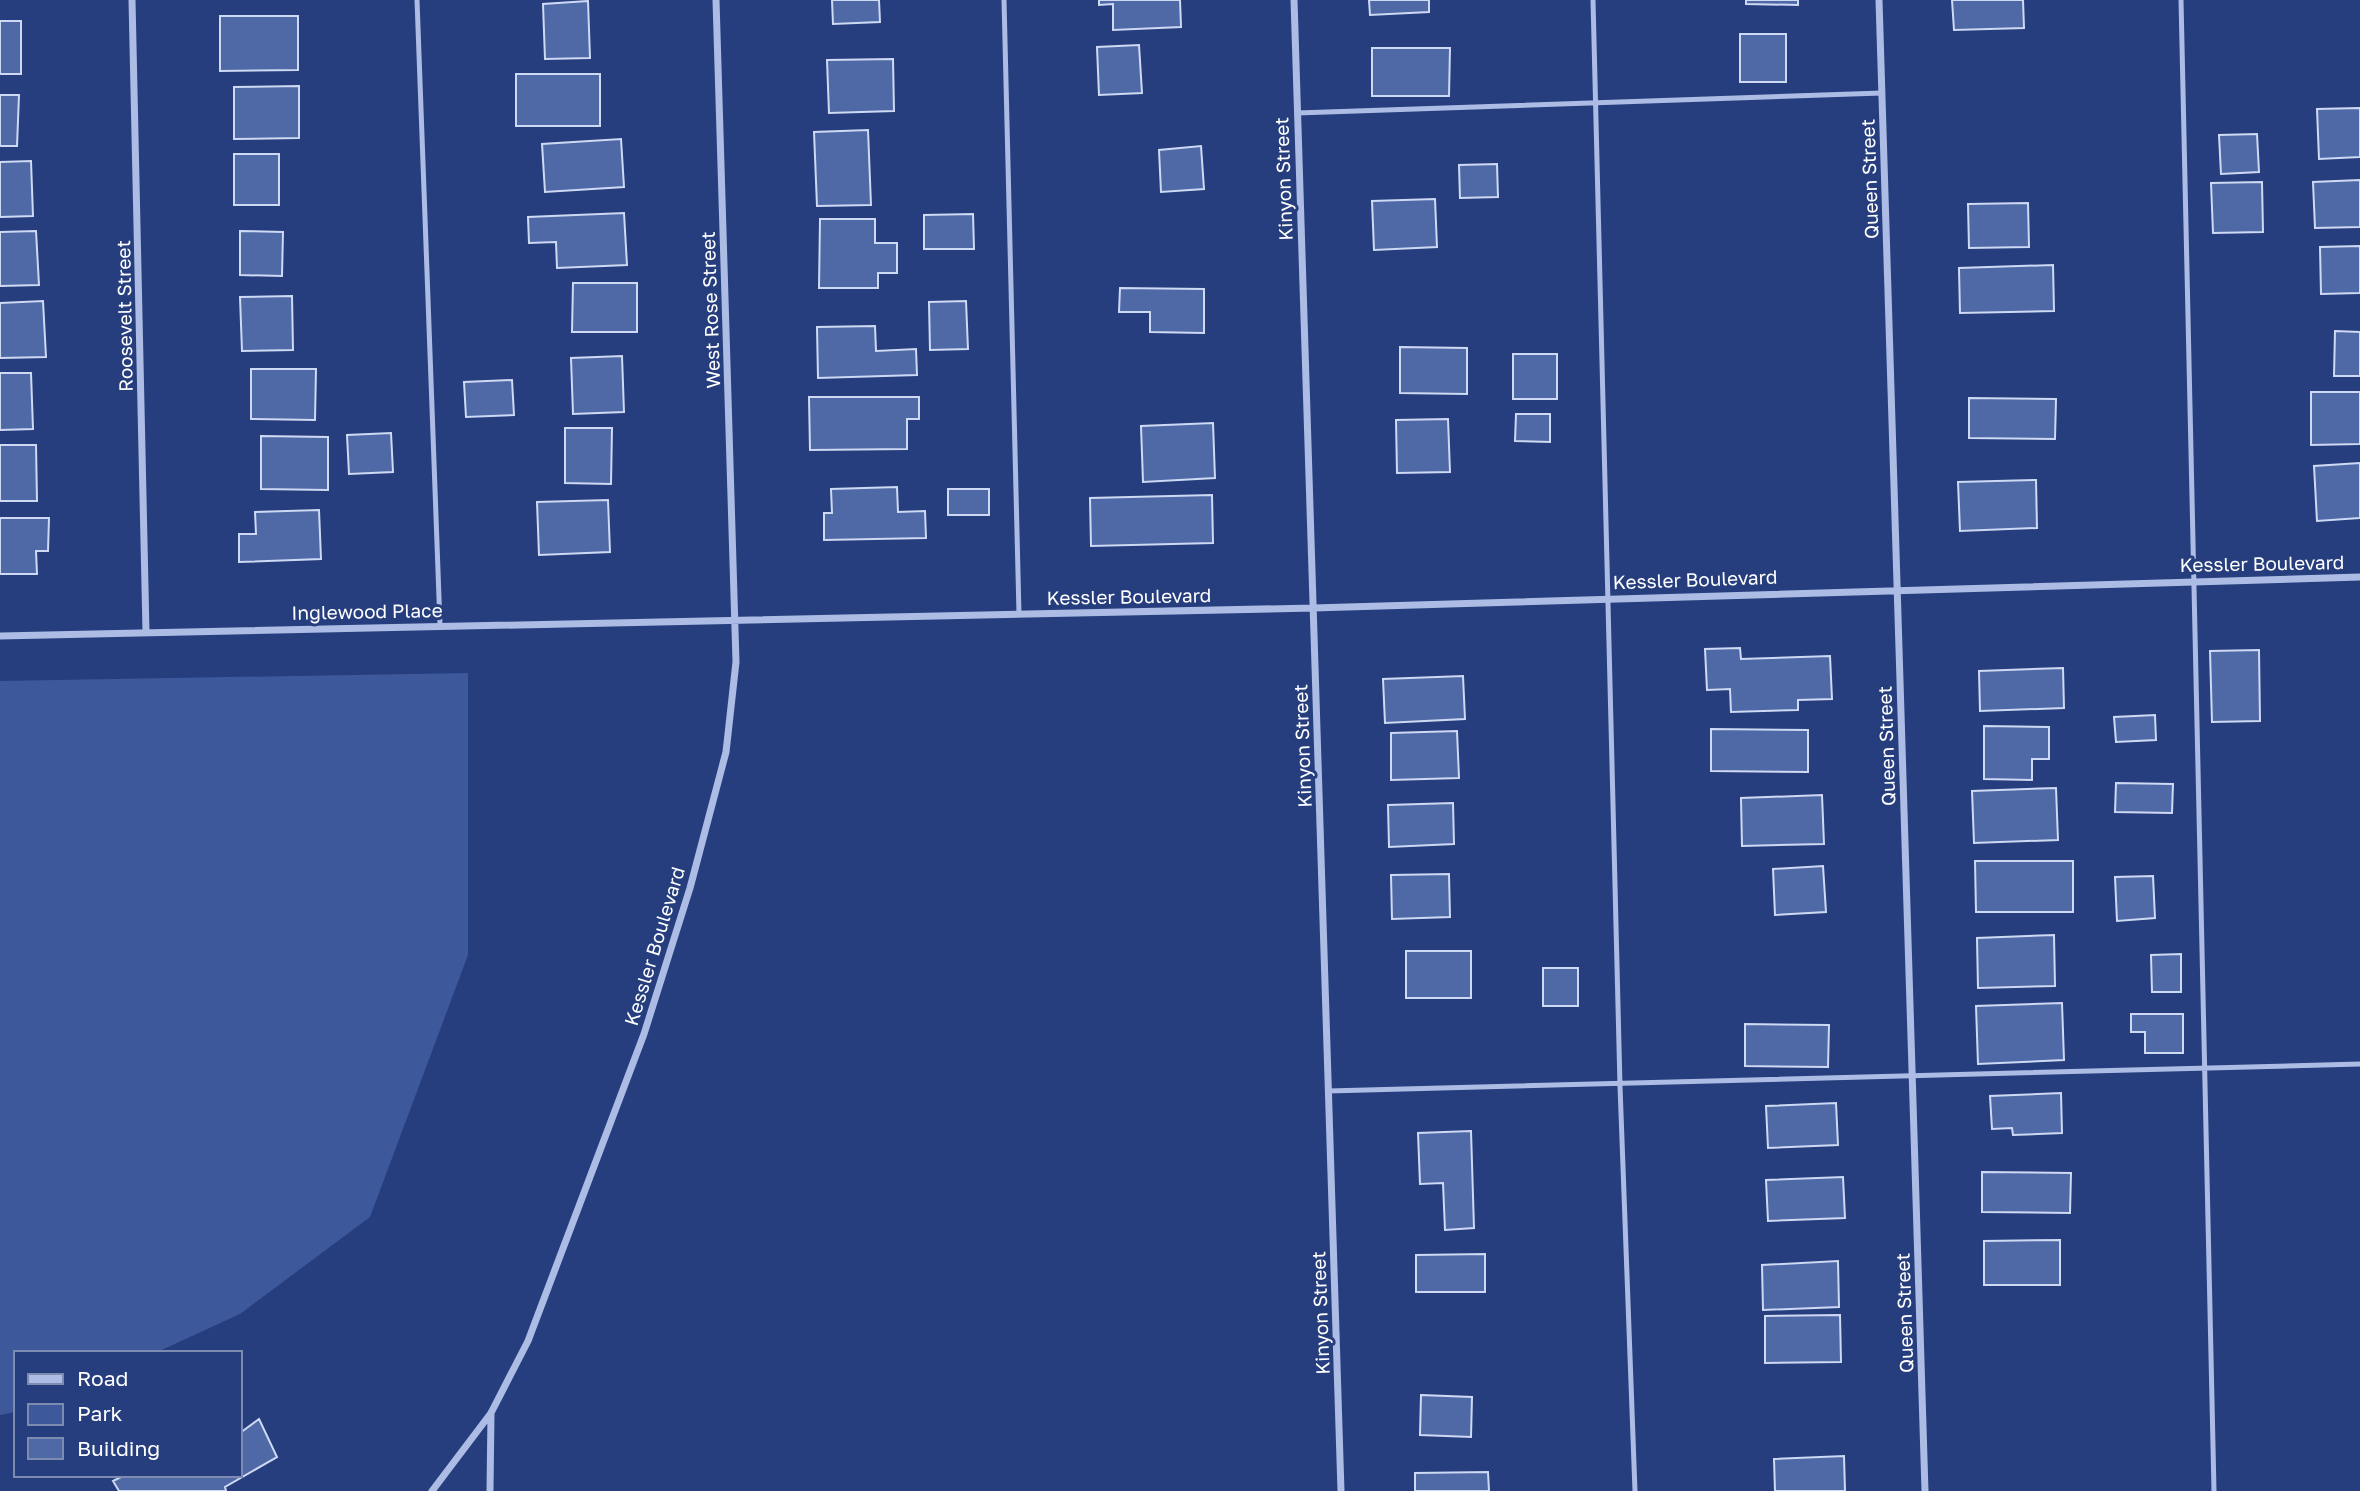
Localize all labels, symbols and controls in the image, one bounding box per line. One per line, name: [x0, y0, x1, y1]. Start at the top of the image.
street label: Kinyon Street: [1269, 117, 1297, 241]
street label: Queen Street: [1855, 118, 1883, 240]
street label: West Rose Street: [696, 231, 724, 389]
street label: Roosevelt Street: [111, 240, 137, 392]
street label: Kessler Boulevard: [2179, 550, 2345, 576]
street label: Kessler Boulevard: [1612, 565, 1778, 593]
street label: Kessler Boulevard: [1046, 583, 1212, 609]
street label: Inglewood Place: [291, 598, 443, 624]
street label: Kinyon Street: [1288, 684, 1316, 808]
street label: Queen Street: [1872, 685, 1900, 807]
street label: Kessler Boulevard: [619, 864, 689, 1028]
street label: Kinyon Street: [1306, 1251, 1334, 1375]
street label: Queen Street: [1890, 1252, 1918, 1374]
legend: [14, 1351, 242, 1477]
text: Road: [77, 1365, 128, 1391]
text: Park: [77, 1400, 123, 1426]
text: Building: [77, 1435, 160, 1461]

